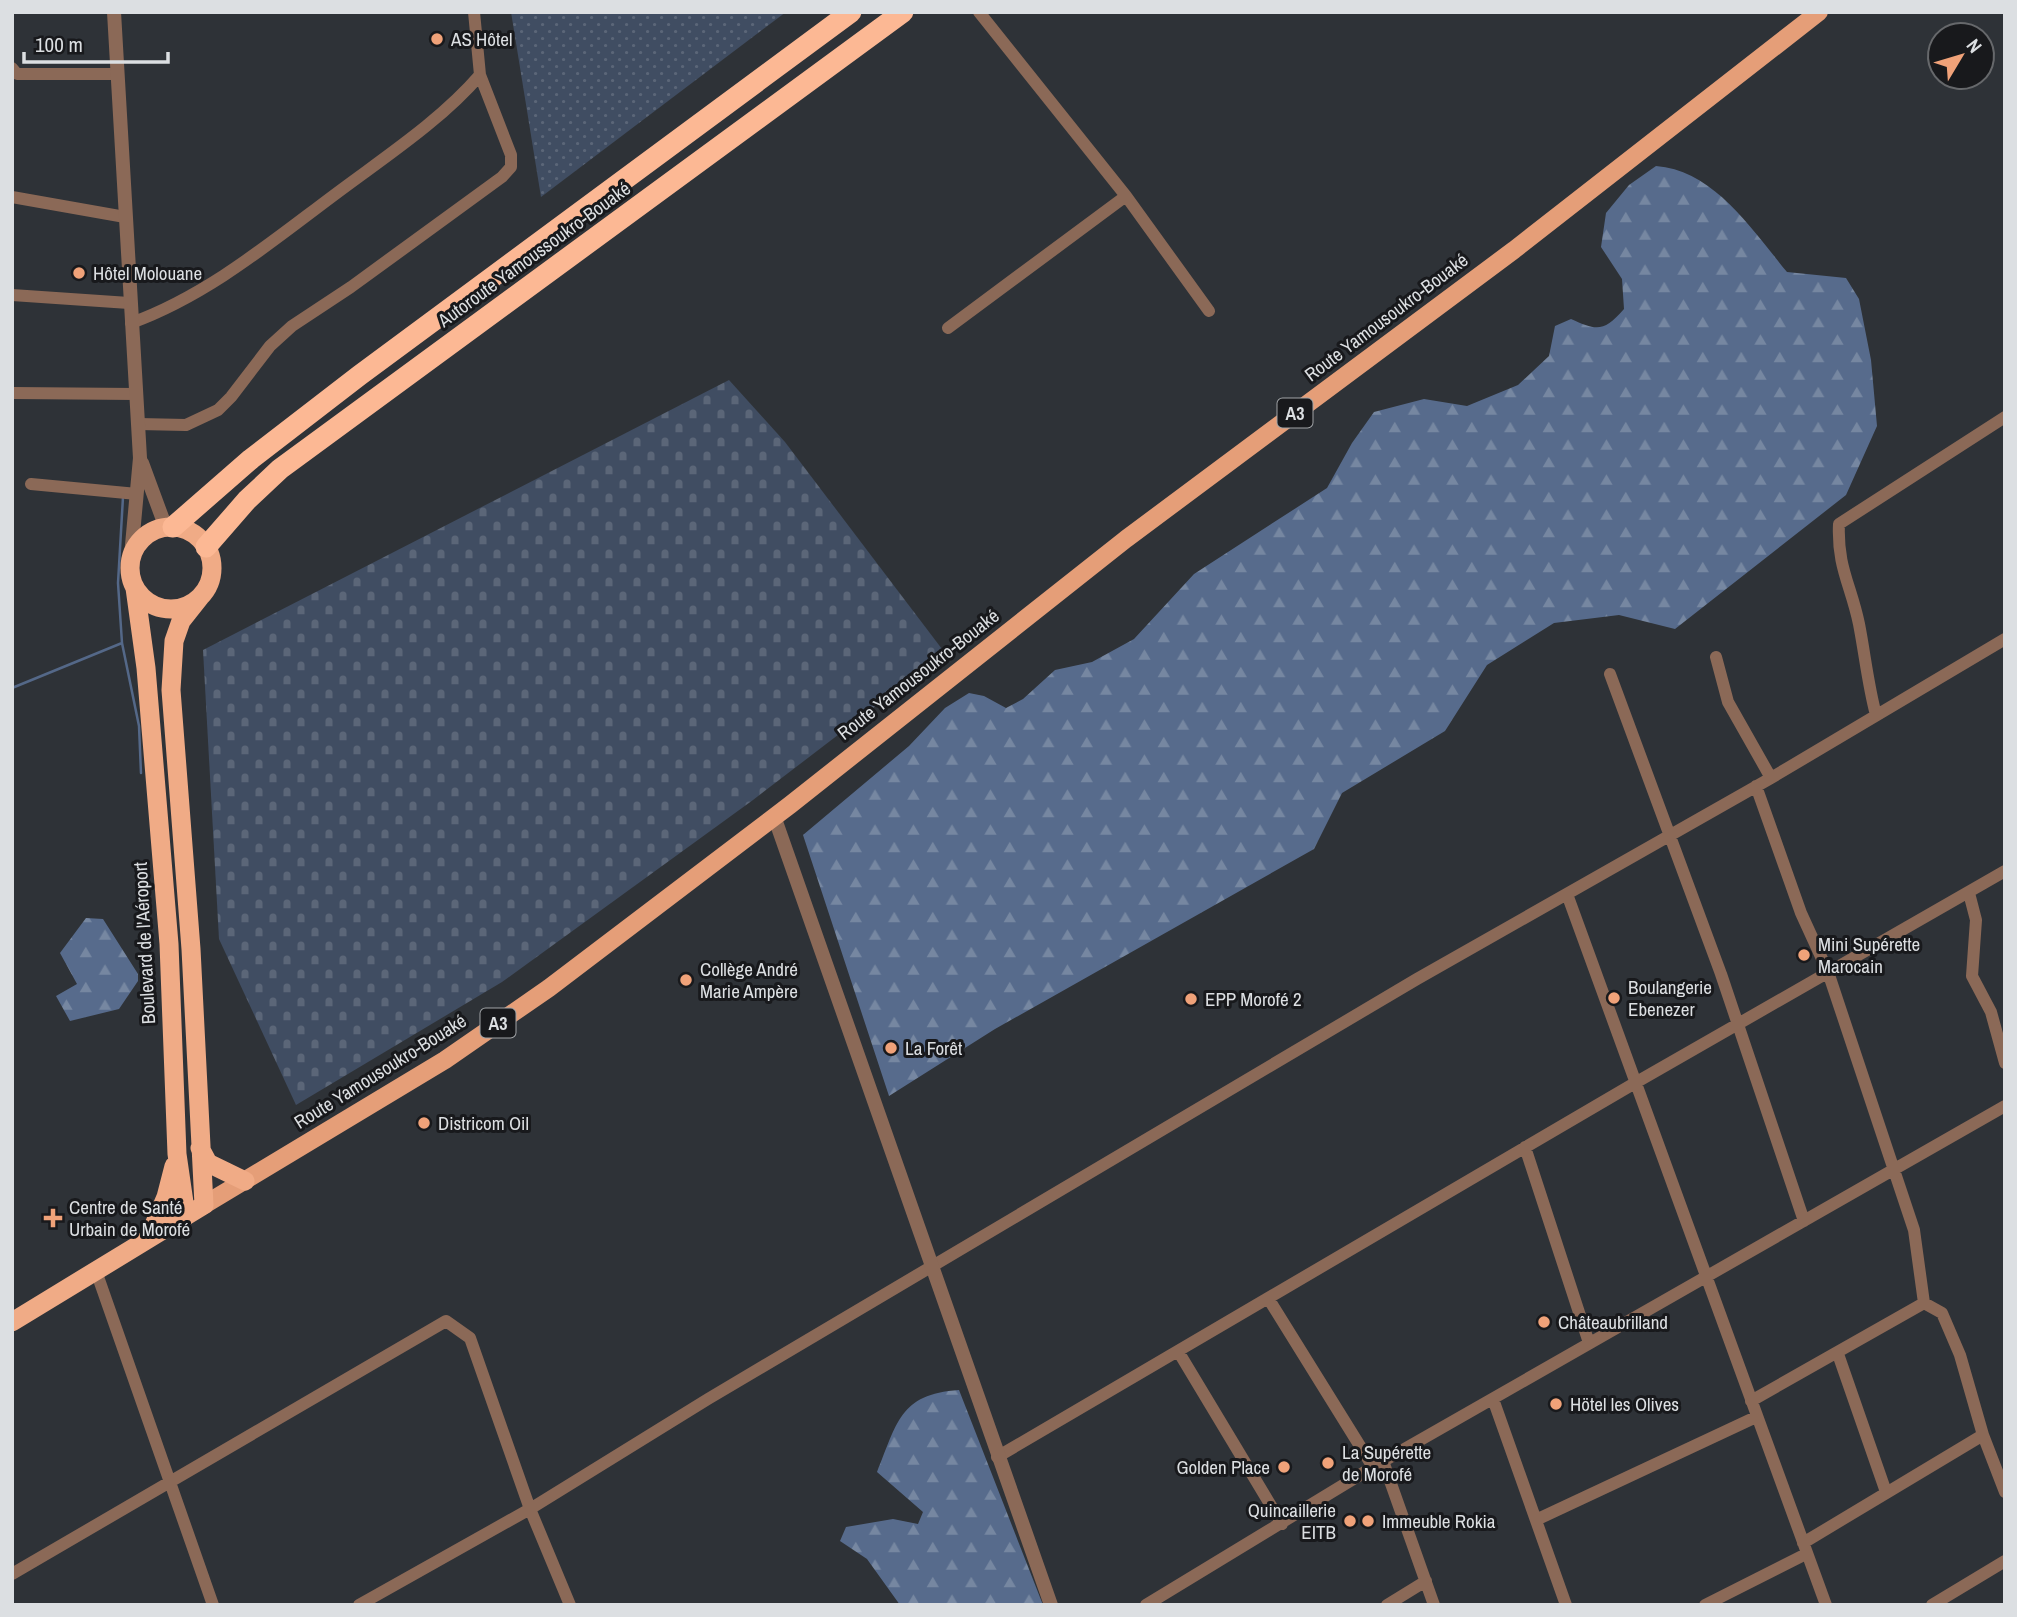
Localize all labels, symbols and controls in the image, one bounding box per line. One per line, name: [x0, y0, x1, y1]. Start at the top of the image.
scale bar: [24, 21, 168, 65]
north arrow: [1926, 21, 1996, 91]
place label: AS Hôtel: [450, 26, 512, 52]
text: 100 m: [35, 30, 83, 59]
marker: AS Hôtel: [429, 31, 445, 47]
text: N: [1961, 33, 1988, 58]
street label: Autoroute Yamoussoukro-Bouaké: [432, 175, 636, 333]
street label: Route Yamousoukro-Bouaké: [1299, 247, 1473, 387]
place label: Hôtel Molouane: [93, 260, 202, 286]
marker: Hôtel Molouane: [71, 265, 87, 281]
road number: A3: [1278, 398, 1312, 428]
street label: Route Yamousoukro-Bouaké: [832, 603, 1004, 745]
street label: Boulevard de l'Aéroport: [127, 861, 161, 1025]
place label: Mini Supérette Marocain: [1818, 931, 1920, 979]
marker: Mini Supérette Marocain: [1796, 947, 1812, 963]
place label: Collège André Marie Ampère: [700, 956, 798, 1004]
marker: Collège André Marie Ampère: [678, 972, 694, 988]
place label: Boulangerie Ebenezer: [1628, 974, 1712, 1022]
place label: EPP Morofé 2: [1205, 986, 1302, 1012]
marker: Boulangerie Ebenezer: [1606, 990, 1622, 1006]
marker: EPP Morofé 2: [1183, 991, 1199, 1007]
street label: Route Yamousoukro-Bouaké: [289, 1007, 471, 1135]
road number: A3: [480, 1008, 516, 1038]
place label: La Forêt: [905, 1035, 963, 1061]
marker: La Forêt: [883, 1040, 899, 1056]
place label: Districom Oil: [438, 1110, 529, 1136]
marker: Districom Oil: [416, 1115, 432, 1131]
place label: Centre de Santé Urbain de Morofé: [69, 1194, 190, 1242]
marker: Centre de Santé Urbain de Morofé: [43, 1208, 63, 1228]
place label: Châteaubrilland: [1558, 1309, 1668, 1335]
marker: Châteaubrilland: [1536, 1314, 1552, 1330]
place label: Hötel les Olives: [1570, 1391, 1679, 1417]
marker: Hötel les Olives: [1548, 1396, 1564, 1412]
place label: La Supérette de Morofé: [1342, 1439, 1431, 1487]
place label: Golden Place: [1176, 1454, 1270, 1480]
marker: La Supérette de Morofé: [1320, 1455, 1336, 1471]
marker: Golden Place: [1276, 1459, 1292, 1475]
place label: Quincaillerie EITB: [1248, 1497, 1336, 1545]
place label: Immeuble Rokia: [1382, 1508, 1496, 1534]
marker: Quincaillerie EITB: [1342, 1513, 1358, 1529]
marker: Immeuble Rokia: [1360, 1513, 1376, 1529]

